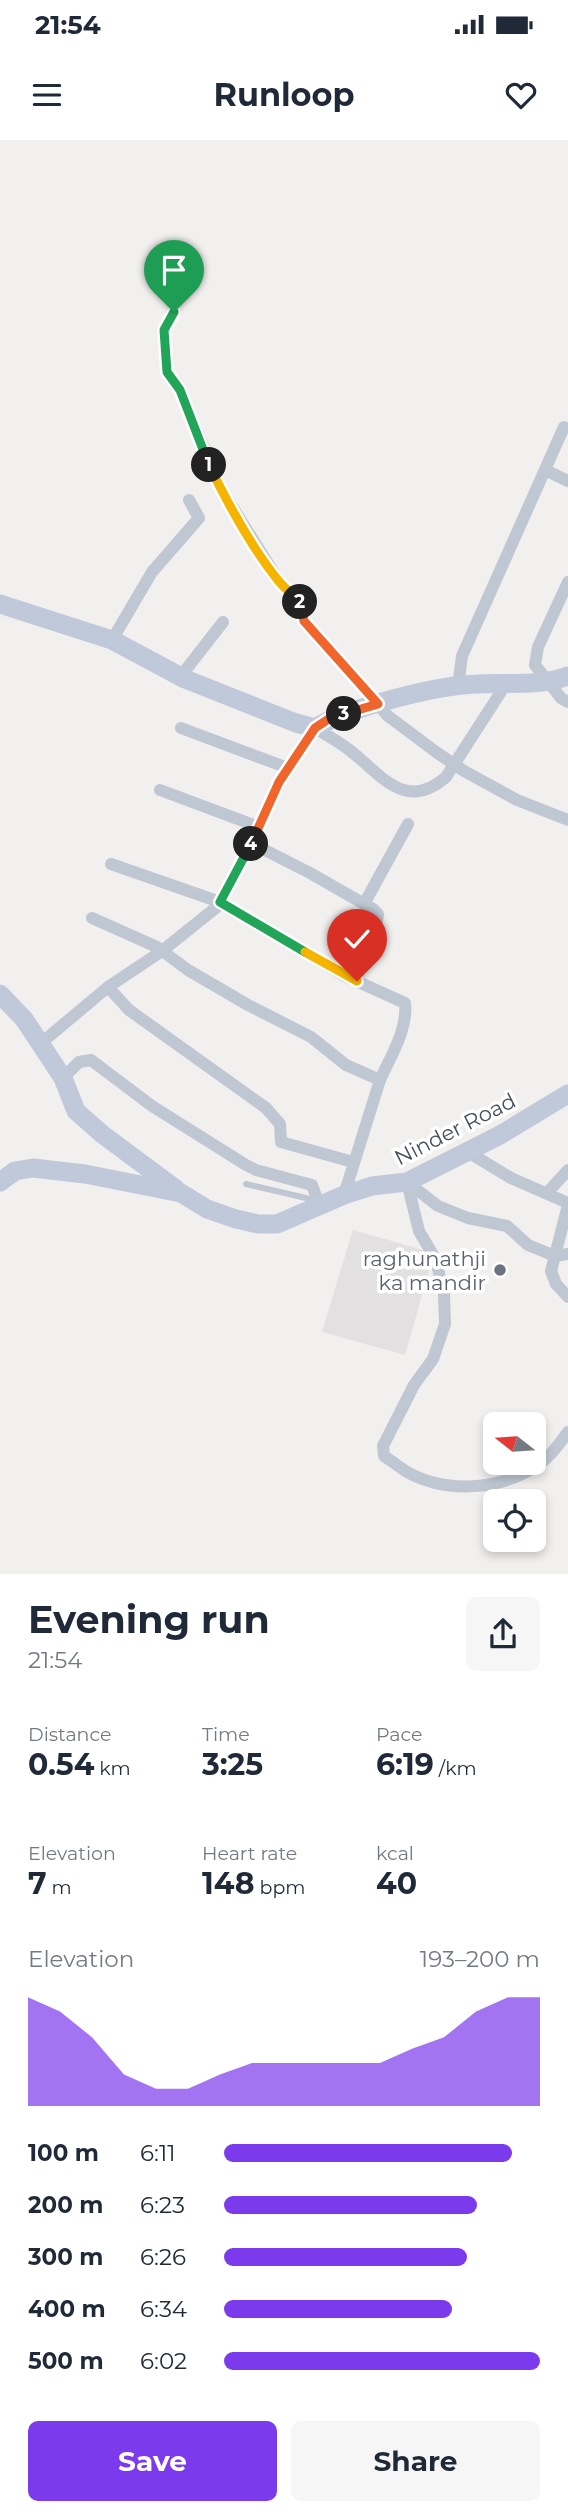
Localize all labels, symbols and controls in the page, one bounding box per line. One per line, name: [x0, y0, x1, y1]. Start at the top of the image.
text: 21:54: [35, 9, 101, 41]
text: Runloop: [213, 75, 355, 114]
icon: menu: [28, 76, 66, 114]
icon: heart: [502, 76, 540, 114]
pin: [144, 240, 204, 312]
icon: arrive: [155, 251, 193, 289]
pin: 1: [192, 448, 227, 482]
text: 1: [205, 453, 212, 476]
pin: 2: [282, 584, 318, 620]
text: 2: [294, 590, 305, 613]
pin: 3: [326, 696, 362, 732]
text: 3: [338, 702, 349, 725]
pin: 4: [233, 826, 268, 862]
text: 4: [244, 832, 257, 855]
pin: [327, 909, 387, 981]
icon: check: [338, 920, 376, 958]
street label: Ninder Road: [390, 1088, 520, 1170]
place label: raghunathji ka mandir: [363, 1246, 486, 1295]
marker: raghunathji ka mandir: [492, 1262, 508, 1278]
north arrow: [483, 1412, 546, 1475]
map controls: [483, 1412, 546, 1552]
button: locate: [483, 1489, 546, 1552]
text: Evening run: [28, 1596, 270, 1643]
button: share: [466, 1597, 540, 1671]
text: 21:54: [28, 1646, 82, 1674]
text: Distance: [28, 1723, 111, 1746]
text: Time: [202, 1723, 250, 1746]
text: Pace: [376, 1723, 423, 1746]
text: 0.54: [28, 1746, 94, 1783]
text: 3:25: [202, 1746, 263, 1783]
text: 6:19: [376, 1746, 434, 1783]
text: km: [94, 1757, 131, 1780]
text: /km: [434, 1757, 477, 1780]
text: Elevation: [28, 1842, 116, 1865]
text: Heart rate: [202, 1842, 297, 1865]
text: kcal: [376, 1842, 414, 1865]
text: 7: [28, 1865, 47, 1902]
text: 148: [202, 1865, 255, 1902]
text: 40: [376, 1865, 417, 1902]
text: m: [47, 1876, 72, 1899]
text: bpm: [255, 1876, 305, 1899]
text: Elevation: [28, 1945, 134, 1973]
text: 193–200 m: [420, 1945, 540, 1973]
text: 100 m: [28, 2139, 99, 2167]
text: 6:11: [140, 2139, 176, 2167]
text: 200 m: [28, 2191, 103, 2219]
text: 6:23: [140, 2191, 185, 2219]
text: 300 m: [28, 2243, 104, 2271]
text: 6:26: [140, 2243, 186, 2271]
text: 400 m: [28, 2295, 106, 2323]
text: 6:34: [140, 2295, 187, 2323]
text: 500 m: [28, 2347, 104, 2375]
text: 6:02: [140, 2347, 187, 2375]
button: Save: [28, 2421, 277, 2501]
button: Share: [291, 2421, 540, 2501]

